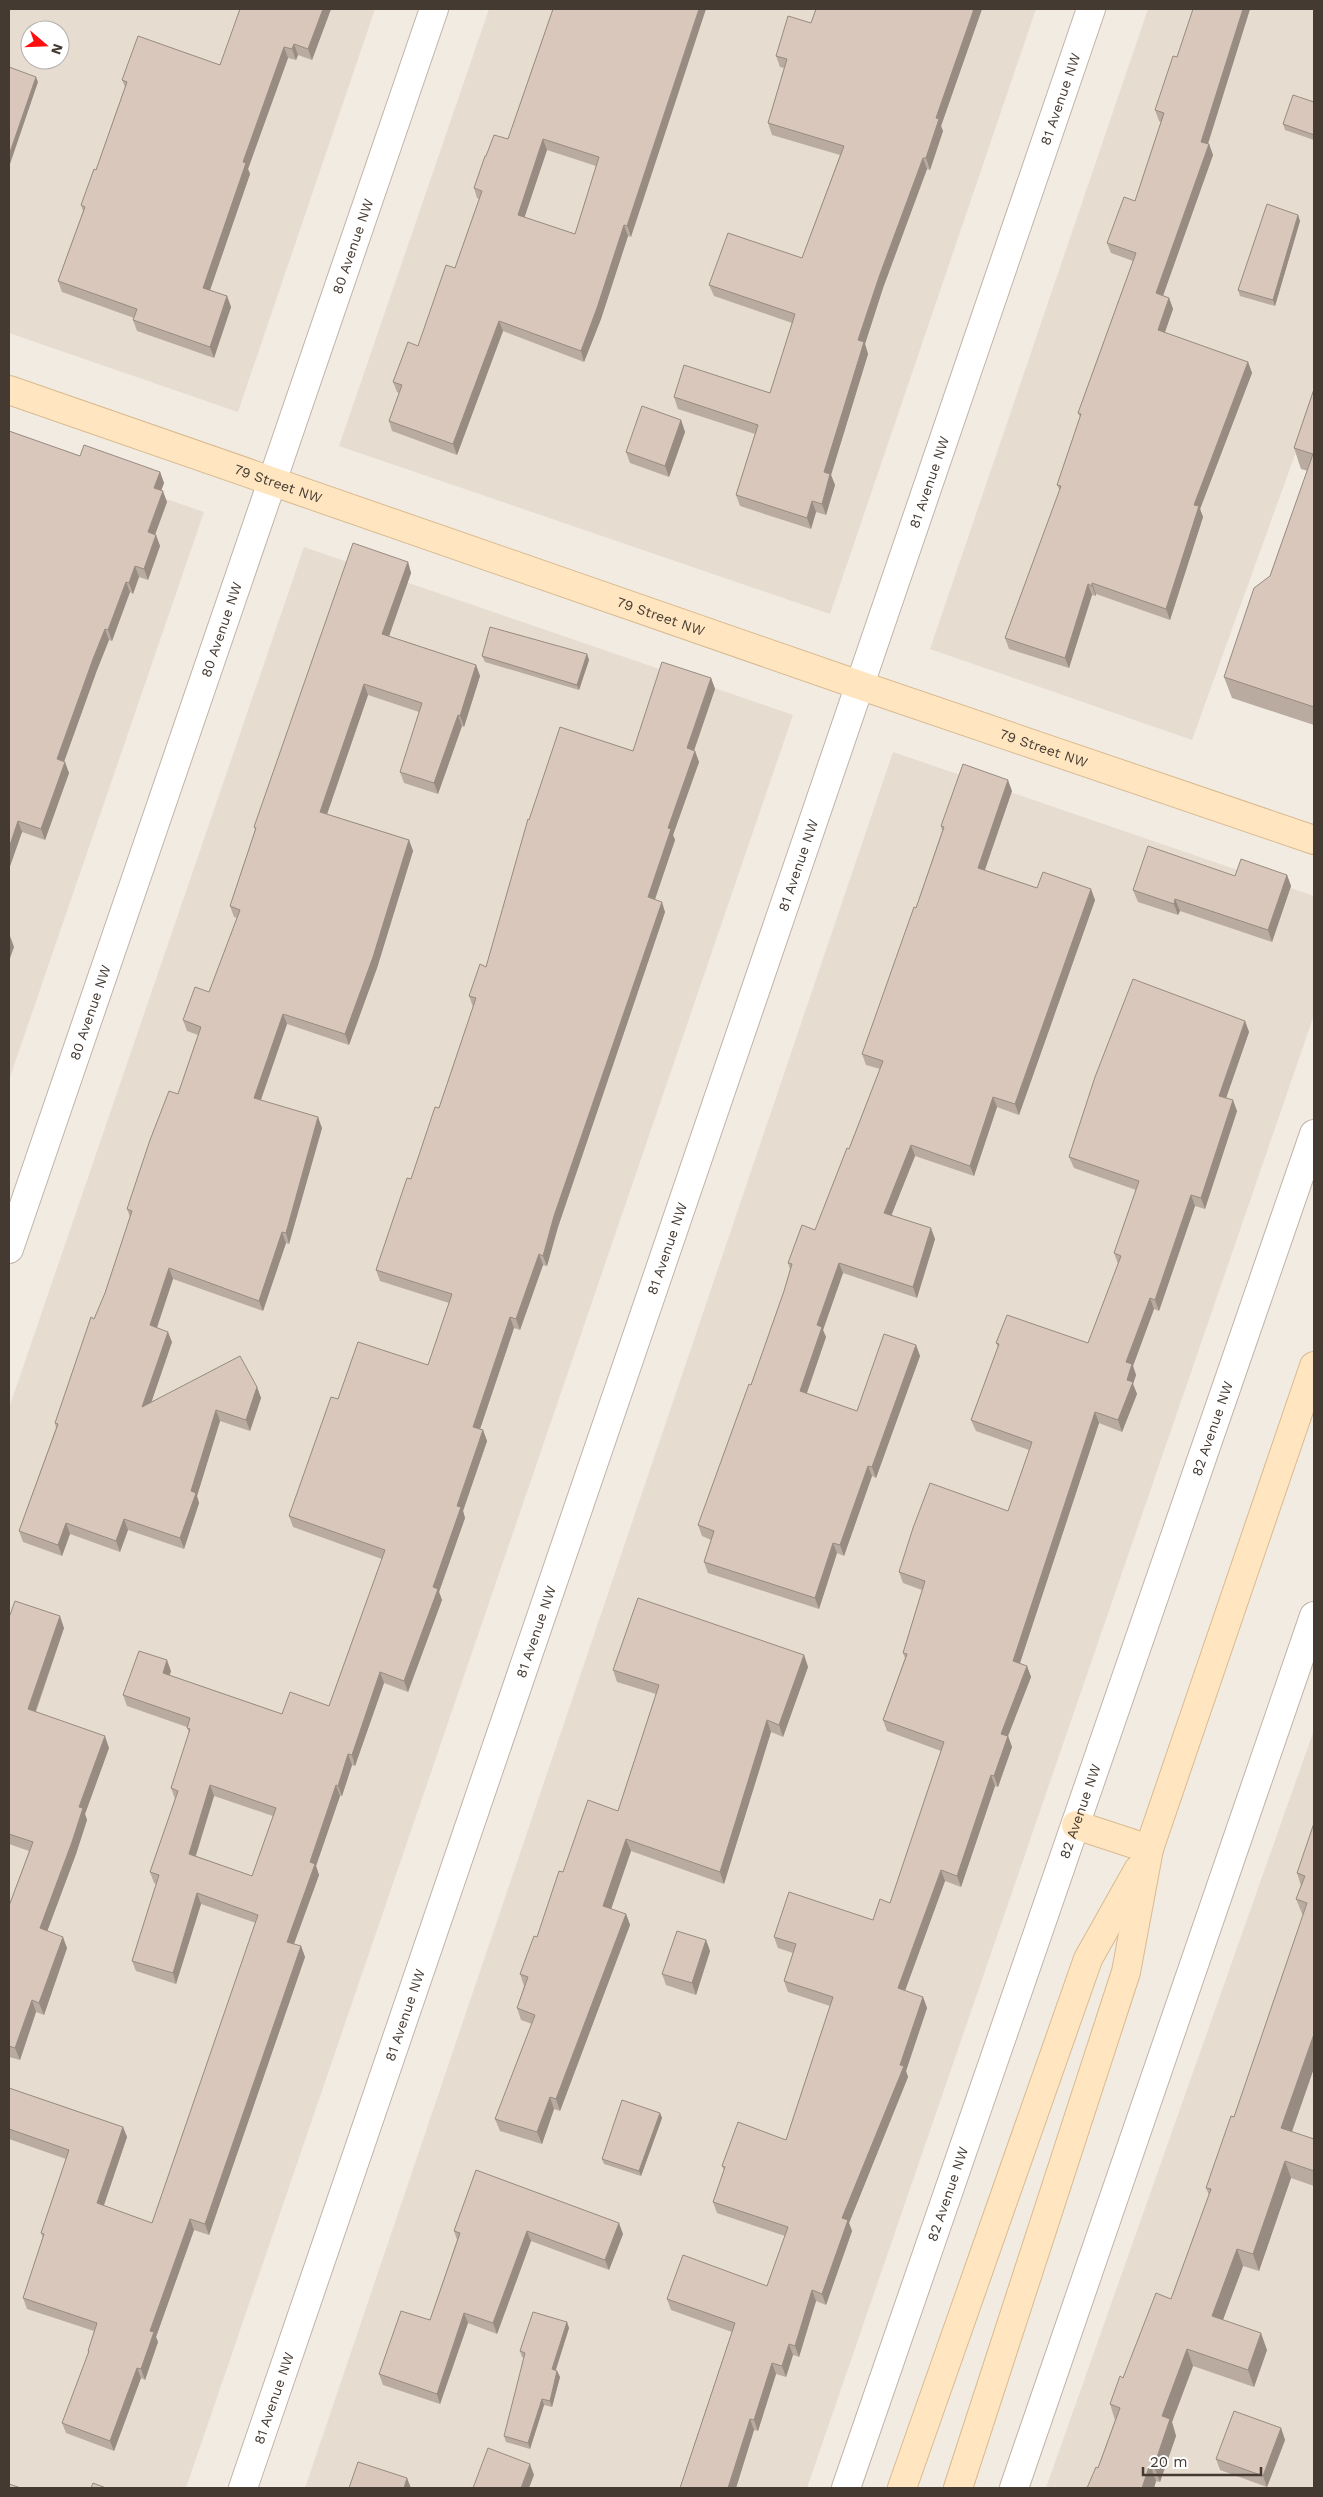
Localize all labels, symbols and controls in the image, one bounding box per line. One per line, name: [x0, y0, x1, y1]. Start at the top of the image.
north arrow: [20, 20, 70, 70]
text: N: [48, 42, 67, 57]
street label: 81 Avenue NW: [1037, 51, 1083, 147]
street label: 80 Avenue NW: [329, 197, 376, 296]
street label: 81 Avenue NW: [906, 434, 952, 530]
street label: 79 Street NW: [232, 461, 324, 506]
street label: 80 Avenue NW: [198, 580, 245, 679]
street label: 79 Street NW: [615, 594, 707, 639]
street label: 79 Street NW: [998, 726, 1090, 770]
street label: 81 Avenue NW: [775, 817, 821, 913]
street label: 80 Avenue NW: [66, 963, 114, 1062]
street label: 81 Avenue NW: [644, 1200, 690, 1297]
street label: 82 Avenue NW: [1188, 1379, 1236, 1478]
street label: 81 Avenue NW: [513, 1584, 559, 1680]
street label: 82 Avenue NW: [1056, 1762, 1104, 1861]
street label: 81 Avenue NW: [382, 1967, 428, 2063]
street label: 82 Avenue NW: [924, 2145, 971, 2243]
street label: 81 Avenue NW: [251, 2350, 297, 2446]
scale bar: [1143, 2444, 1260, 2476]
text: 20 m: [1150, 2453, 1188, 2471]

